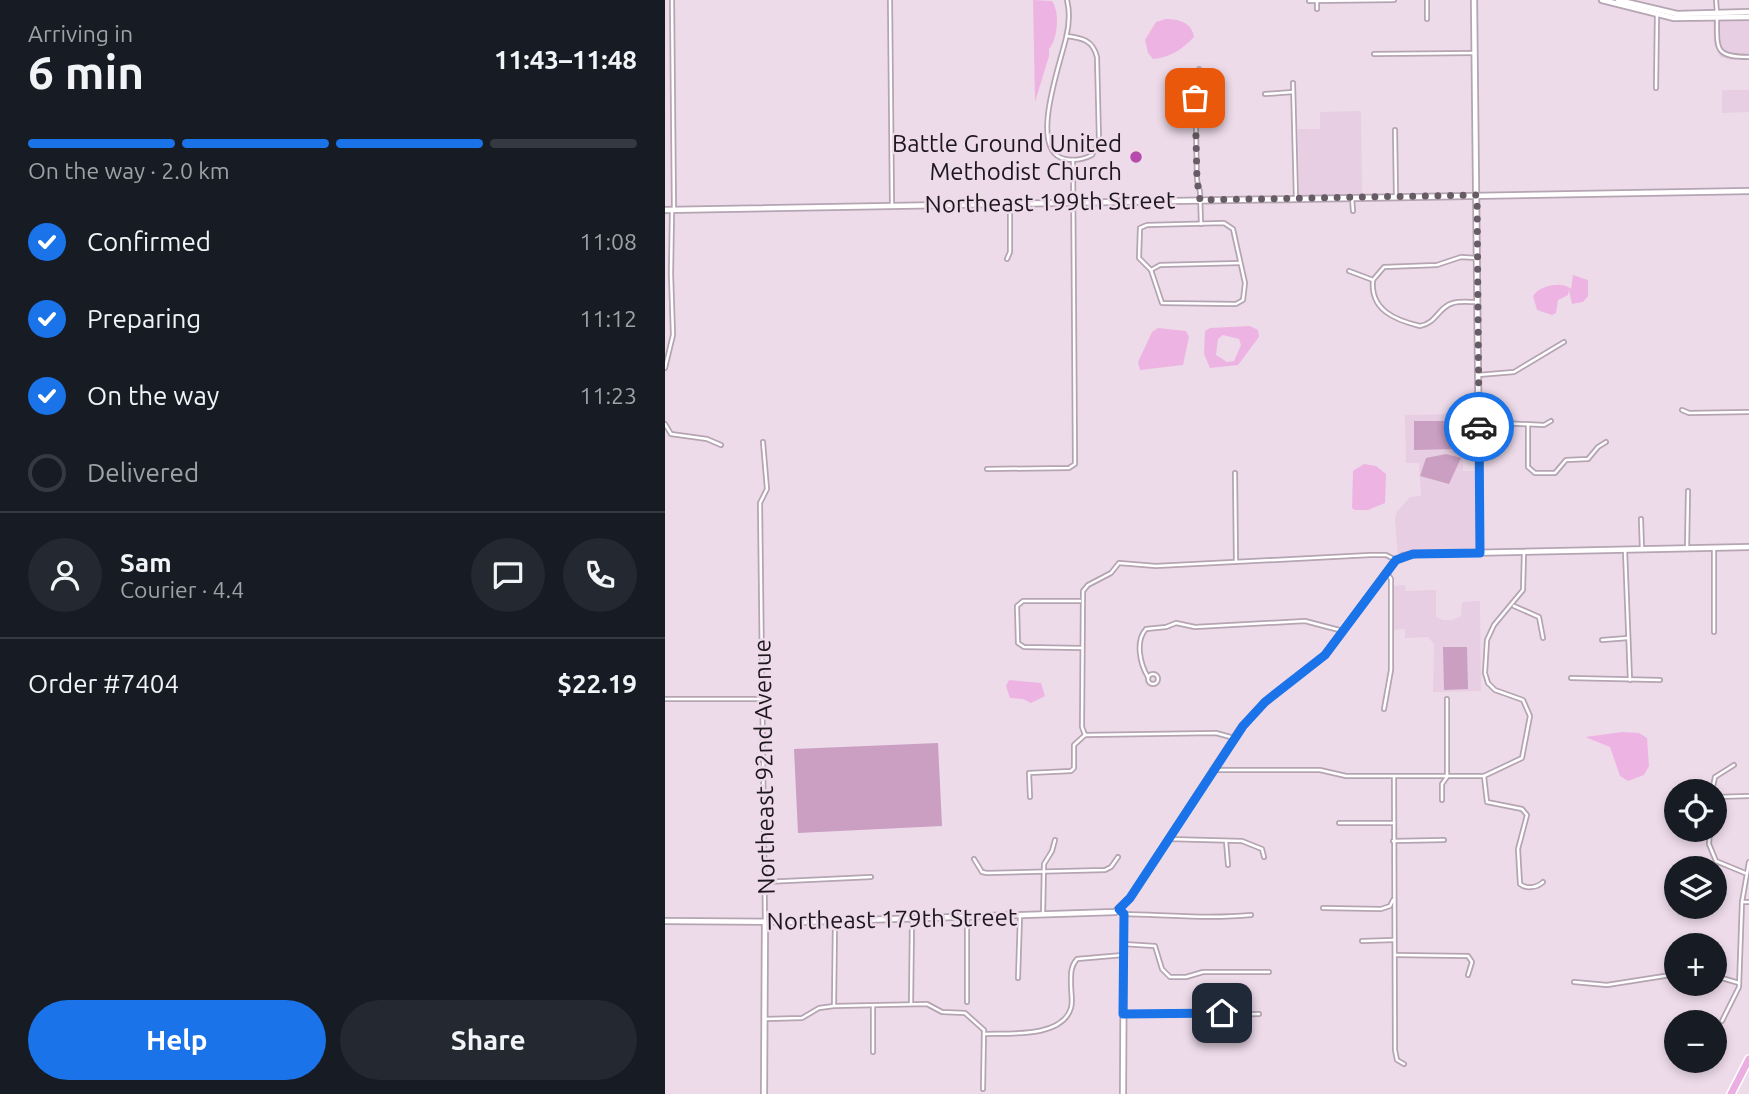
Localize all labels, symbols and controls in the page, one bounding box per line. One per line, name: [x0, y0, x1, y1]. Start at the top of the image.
text: Arriving in: [28, 21, 133, 46]
text: 11:43–11:48: [494, 45, 637, 74]
text: 6 min: [28, 46, 144, 98]
pin: [1165, 68, 1225, 128]
icon: bag: [1176, 79, 1214, 117]
place label: Battle Ground United Methodist Church: [892, 130, 1122, 185]
marker: Battle Ground United Methodist Church: [1128, 149, 1144, 165]
text: On the way · 2.0 km: [28, 158, 230, 183]
street label: Northeast 199th Street: [924, 186, 1176, 218]
icon: check: [28, 223, 66, 261]
text: Confirmed: [87, 227, 211, 256]
text: 11:08: [579, 229, 637, 254]
icon: check: [28, 300, 66, 338]
text: Preparing: [87, 304, 201, 333]
text: 11:12: [579, 306, 637, 331]
icon: check: [28, 377, 66, 415]
text: On the way: [87, 381, 219, 410]
text: 11:23: [579, 383, 637, 408]
courier: [1444, 392, 1514, 462]
icon: car: [1460, 408, 1498, 446]
text: Delivered: [87, 458, 199, 487]
button: person: [28, 538, 102, 612]
button: chat: [471, 538, 545, 612]
button: phone: [563, 538, 637, 612]
text: Sam: [120, 548, 172, 577]
text: Courier · 4.4: [120, 577, 244, 602]
street label: Northeast 92nd Avenue: [748, 639, 780, 895]
text: Order #7404: [28, 669, 179, 698]
text: $22.19: [557, 669, 637, 698]
map controls: [1664, 779, 1727, 1073]
button: locate: [1664, 779, 1727, 842]
button: layers: [1664, 856, 1727, 919]
street label: Northeast 179th Street: [766, 903, 1018, 935]
button: +: [1664, 933, 1727, 996]
pin: [1192, 983, 1252, 1043]
icon: home: [1203, 994, 1241, 1032]
button: Help: [28, 1000, 326, 1080]
button: Share: [340, 1000, 637, 1080]
button: −: [1664, 1010, 1727, 1073]

